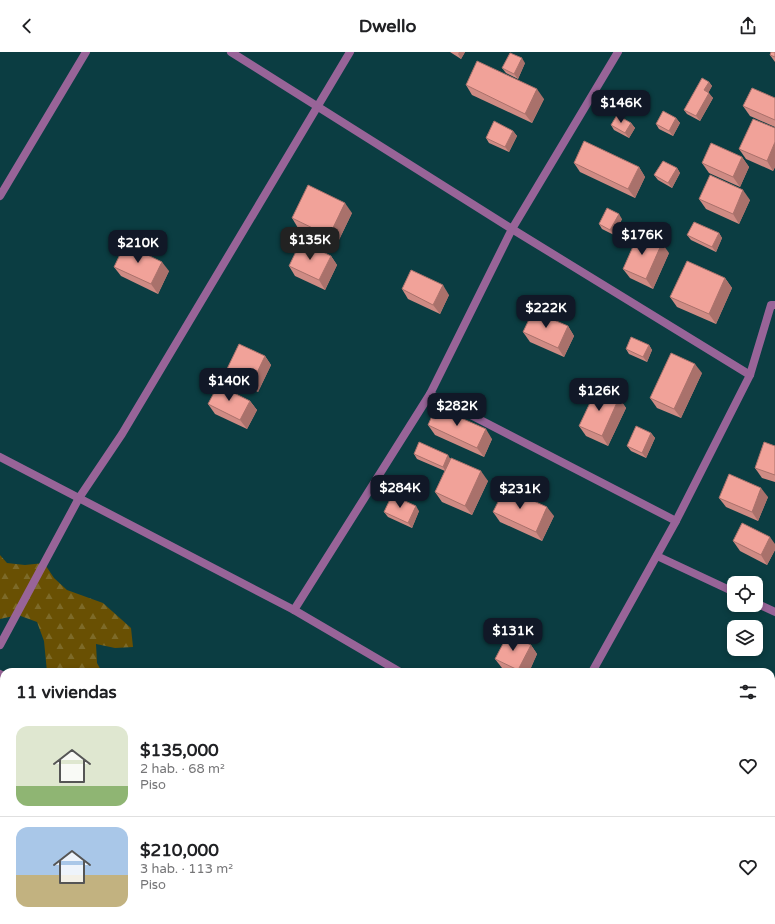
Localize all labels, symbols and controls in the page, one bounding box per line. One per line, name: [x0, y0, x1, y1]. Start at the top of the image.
icon: back: [16, 15, 38, 37]
text: Dwello: [359, 15, 416, 37]
icon: share: [737, 15, 759, 37]
pin: $146K: [593, 90, 649, 124]
text: $146K: [600, 95, 642, 111]
pin: $176K: [614, 222, 670, 256]
pin: $135K: [282, 227, 338, 261]
text: $176K: [621, 227, 663, 243]
pin: $210K: [110, 230, 166, 264]
text: $135K: [289, 232, 331, 248]
text: $210K: [117, 235, 159, 251]
pin: $222K: [518, 295, 574, 329]
text: $222K: [525, 300, 567, 316]
pin: $140K: [201, 368, 257, 402]
text: $140K: [208, 373, 250, 389]
pin: $126K: [571, 378, 627, 412]
text: $126K: [578, 383, 620, 399]
pin: $282K: [429, 393, 485, 427]
text: $282K: [436, 398, 478, 414]
pin: $284K: [372, 475, 428, 509]
pin: $231K: [492, 476, 548, 510]
text: $284K: [379, 480, 421, 496]
text: $231K: [499, 481, 541, 497]
map controls: [727, 576, 763, 656]
button: locate: [727, 576, 763, 612]
pin: $131K: [485, 618, 541, 652]
button: layers: [727, 620, 763, 656]
text: $131K: [492, 623, 534, 639]
icon: filters: [737, 681, 759, 703]
text: 11 viviendas: [16, 682, 117, 703]
text: $135,000: [140, 740, 219, 761]
icon: home: [48, 742, 96, 790]
icon: heart: [737, 755, 759, 777]
text: 2 hab. · 68 m²: [140, 761, 225, 777]
text: Piso: [140, 777, 166, 793]
text: $210,000: [140, 840, 219, 861]
icon: home: [48, 843, 96, 891]
icon: heart: [737, 856, 759, 878]
text: 3 hab. · 113 m²: [140, 861, 233, 877]
text: Piso: [140, 877, 166, 893]

